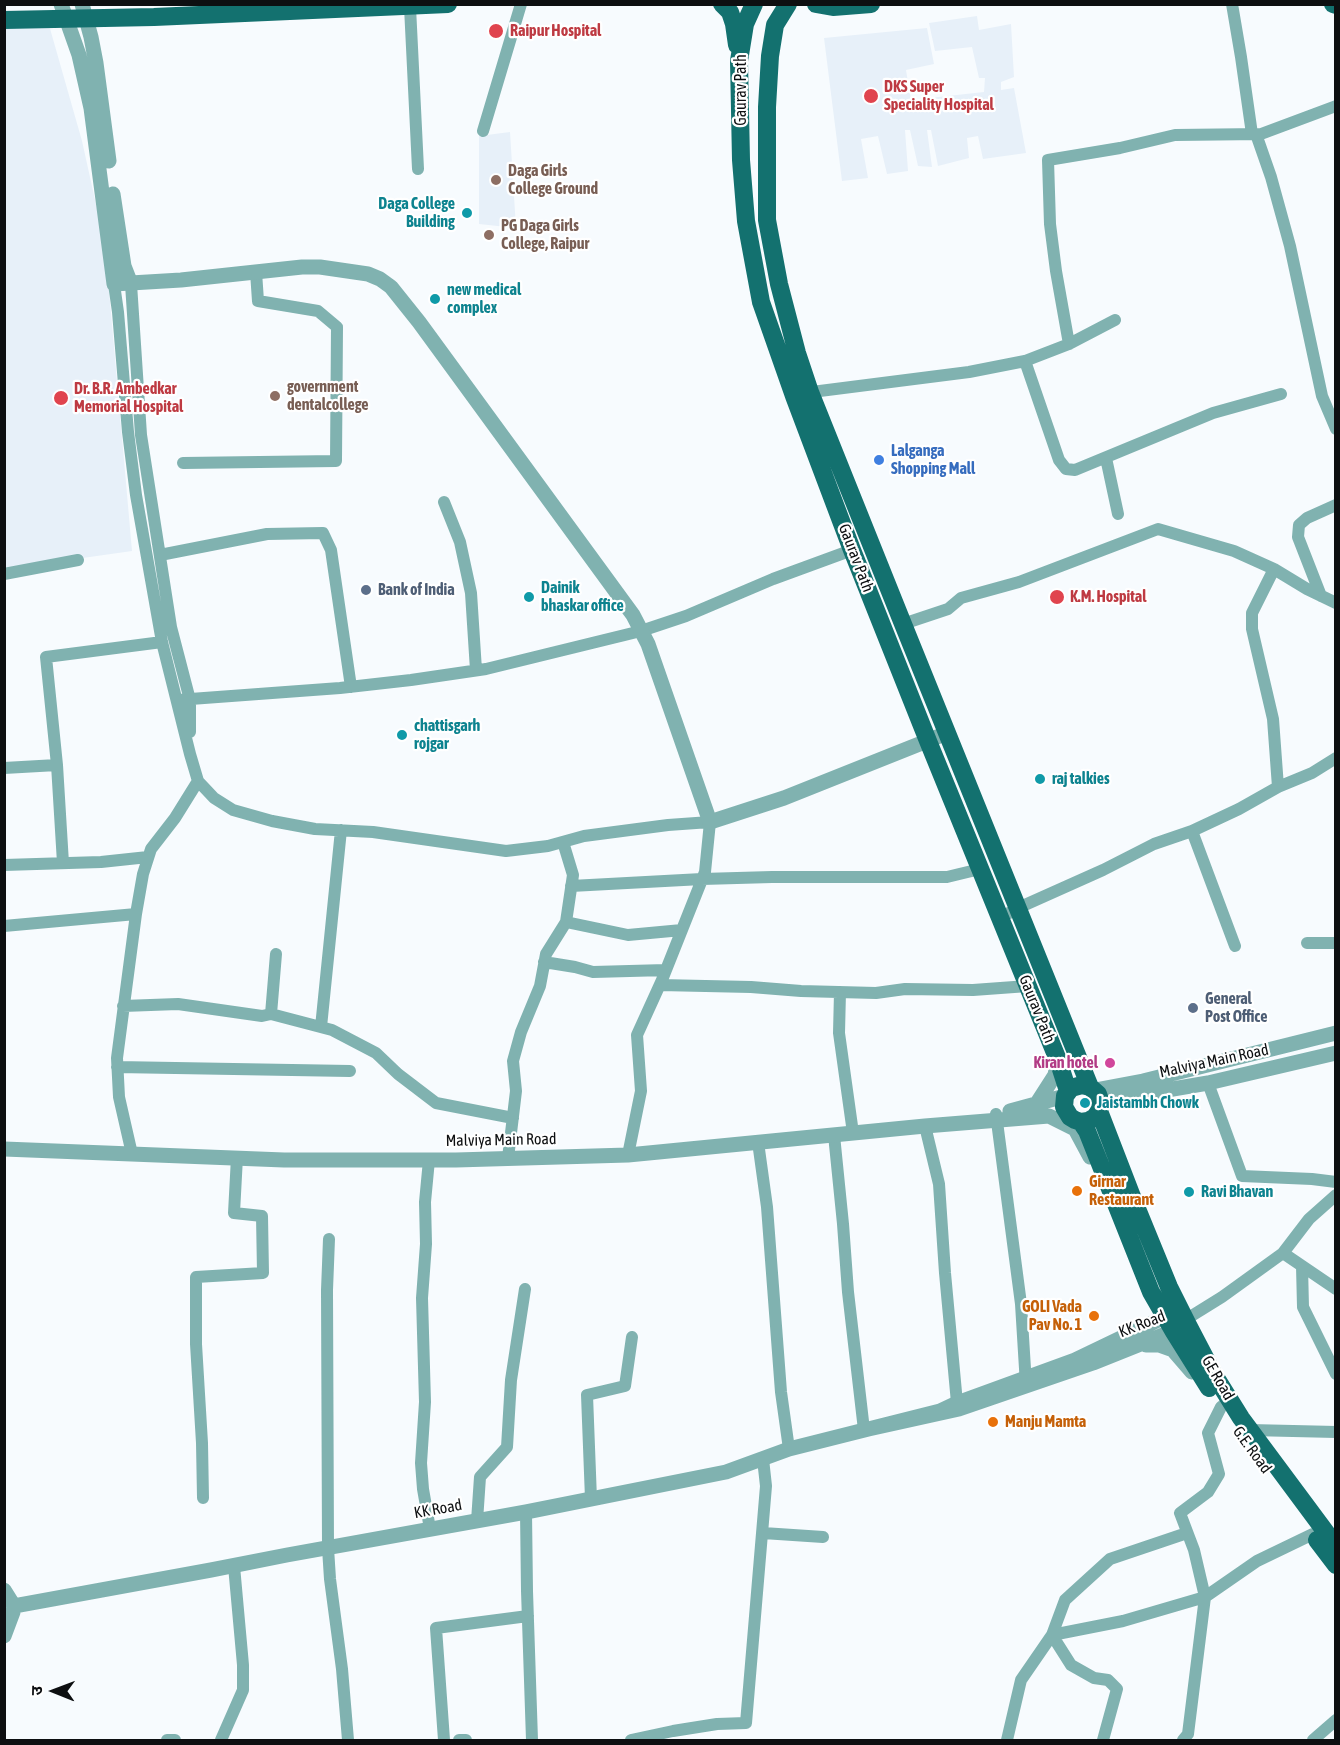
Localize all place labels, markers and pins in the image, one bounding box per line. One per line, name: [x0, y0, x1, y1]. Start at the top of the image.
place label: Raipur Hospital: [510, 21, 601, 41]
marker: Raipur Hospital: [487, 22, 505, 40]
place label: DKS Super Speciality Hospital: [884, 77, 994, 115]
marker: DKS Super Speciality Hospital: [862, 87, 880, 105]
place label: Daga Girls College Ground: [508, 161, 598, 199]
marker: Daga Girls College Ground: [489, 173, 503, 187]
place label: Daga College Building: [378, 194, 455, 232]
marker: Daga College Building: [460, 206, 474, 220]
place label: PG Daga Girls College, Raipur: [501, 216, 589, 254]
marker: PG Daga Girls College, Raipur: [482, 228, 496, 242]
place label: new medical complex: [447, 280, 521, 318]
marker: new medical complex: [428, 292, 442, 306]
place label: government dentalcollege: [287, 377, 369, 415]
place label: Dr. B.R. Ambedkar Memorial Hospital: [74, 379, 183, 417]
marker: Dr. B.R. Ambedkar Memorial Hospital: [52, 389, 70, 407]
marker: government dentalcollege: [268, 389, 282, 403]
place label: Lalganga Shopping Mall: [891, 441, 975, 479]
marker: Lalganga Shopping Mall: [872, 453, 886, 467]
place label: Dainik bhaskar office: [541, 578, 624, 616]
place label: Bank of India: [378, 580, 455, 600]
marker: Bank of India: [359, 583, 373, 597]
place label: K.M. Hospital: [1070, 587, 1146, 607]
marker: K.M. Hospital: [1048, 588, 1066, 606]
marker: Dainik bhaskar office: [522, 590, 536, 604]
place label: chattisgarh rojgar: [414, 716, 480, 754]
marker: chattisgarh rojgar: [395, 728, 409, 742]
place label: raj talkies: [1052, 769, 1110, 789]
marker: raj talkies: [1033, 772, 1047, 786]
place label: General Post Office: [1205, 989, 1268, 1027]
marker: General Post Office: [1186, 1001, 1200, 1015]
place label: Kiran hotel: [1033, 1053, 1098, 1073]
marker: Kiran hotel: [1103, 1056, 1117, 1070]
place label: Jaistambh Chowk: [1097, 1093, 1199, 1113]
marker: Jaistambh Chowk: [1078, 1096, 1092, 1110]
place label: Girnar Restaurant: [1089, 1172, 1154, 1210]
place label: Ravi Bhavan: [1201, 1182, 1273, 1202]
marker: Girnar Restaurant: [1070, 1184, 1084, 1198]
marker: Ravi Bhavan: [1182, 1185, 1196, 1199]
place label: GOLI Vada Pav No. 1: [1022, 1297, 1082, 1335]
marker: GOLI Vada Pav No. 1: [1087, 1309, 1101, 1323]
place label: Manju Mamta: [1005, 1412, 1086, 1432]
marker: Manju Mamta: [986, 1415, 1000, 1429]

